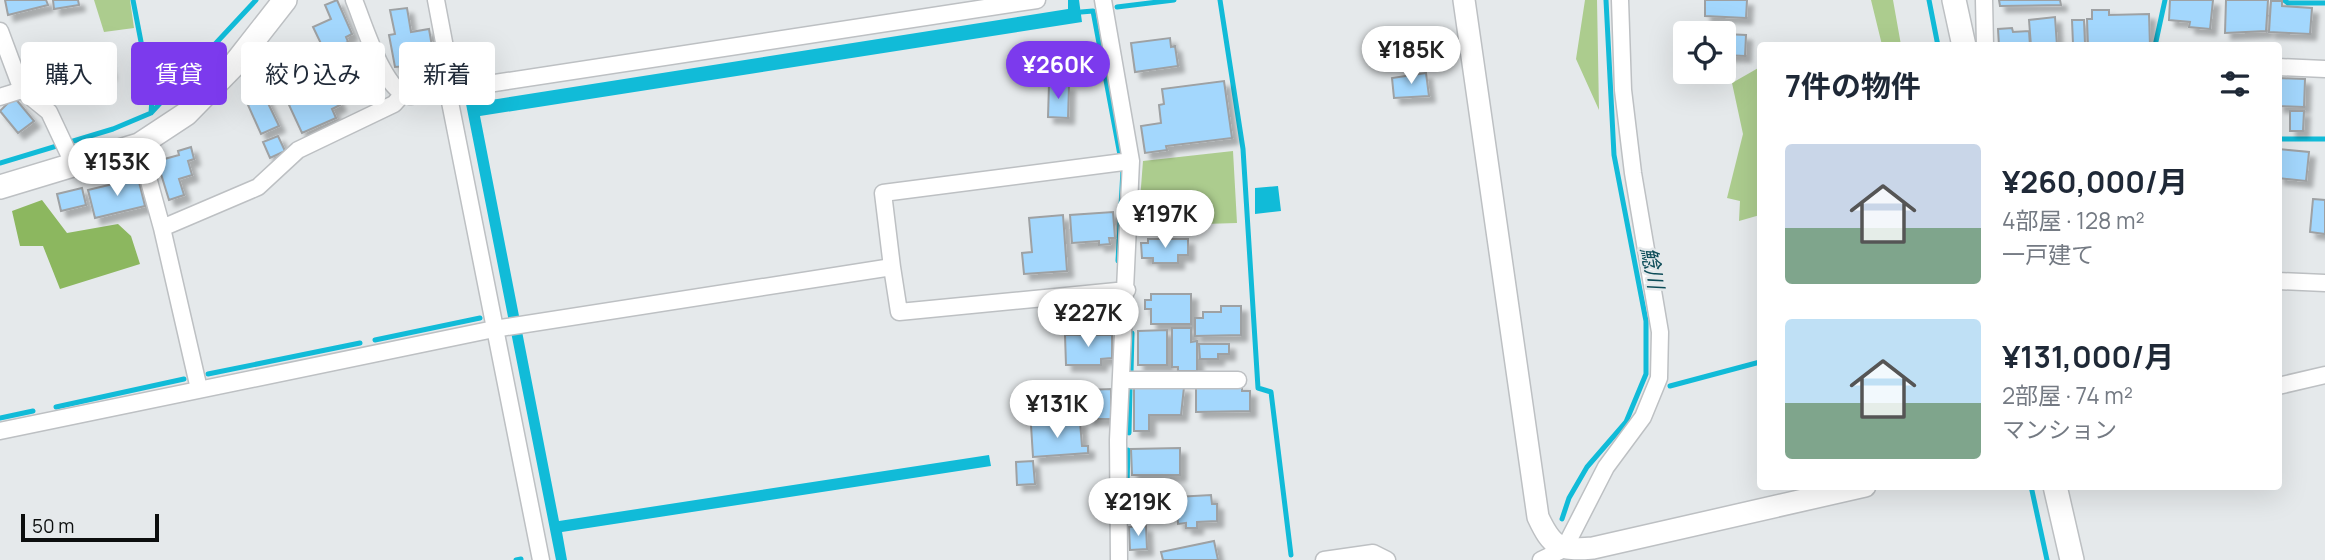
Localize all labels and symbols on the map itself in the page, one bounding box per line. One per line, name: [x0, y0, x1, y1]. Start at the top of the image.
pin: ¥185K: [1362, 27, 1460, 86]
pin: ¥260K: [1009, 42, 1107, 101]
pin: ¥153K: [68, 138, 166, 198]
pin: ¥197K: [1116, 190, 1214, 250]
water label: 鯰川: [1635, 245, 1671, 293]
pin: ¥227K: [1039, 290, 1137, 349]
pin: ¥131K: [1008, 380, 1106, 440]
pin: ¥219K: [1089, 478, 1187, 538]
scale bar: [21, 511, 159, 543]

